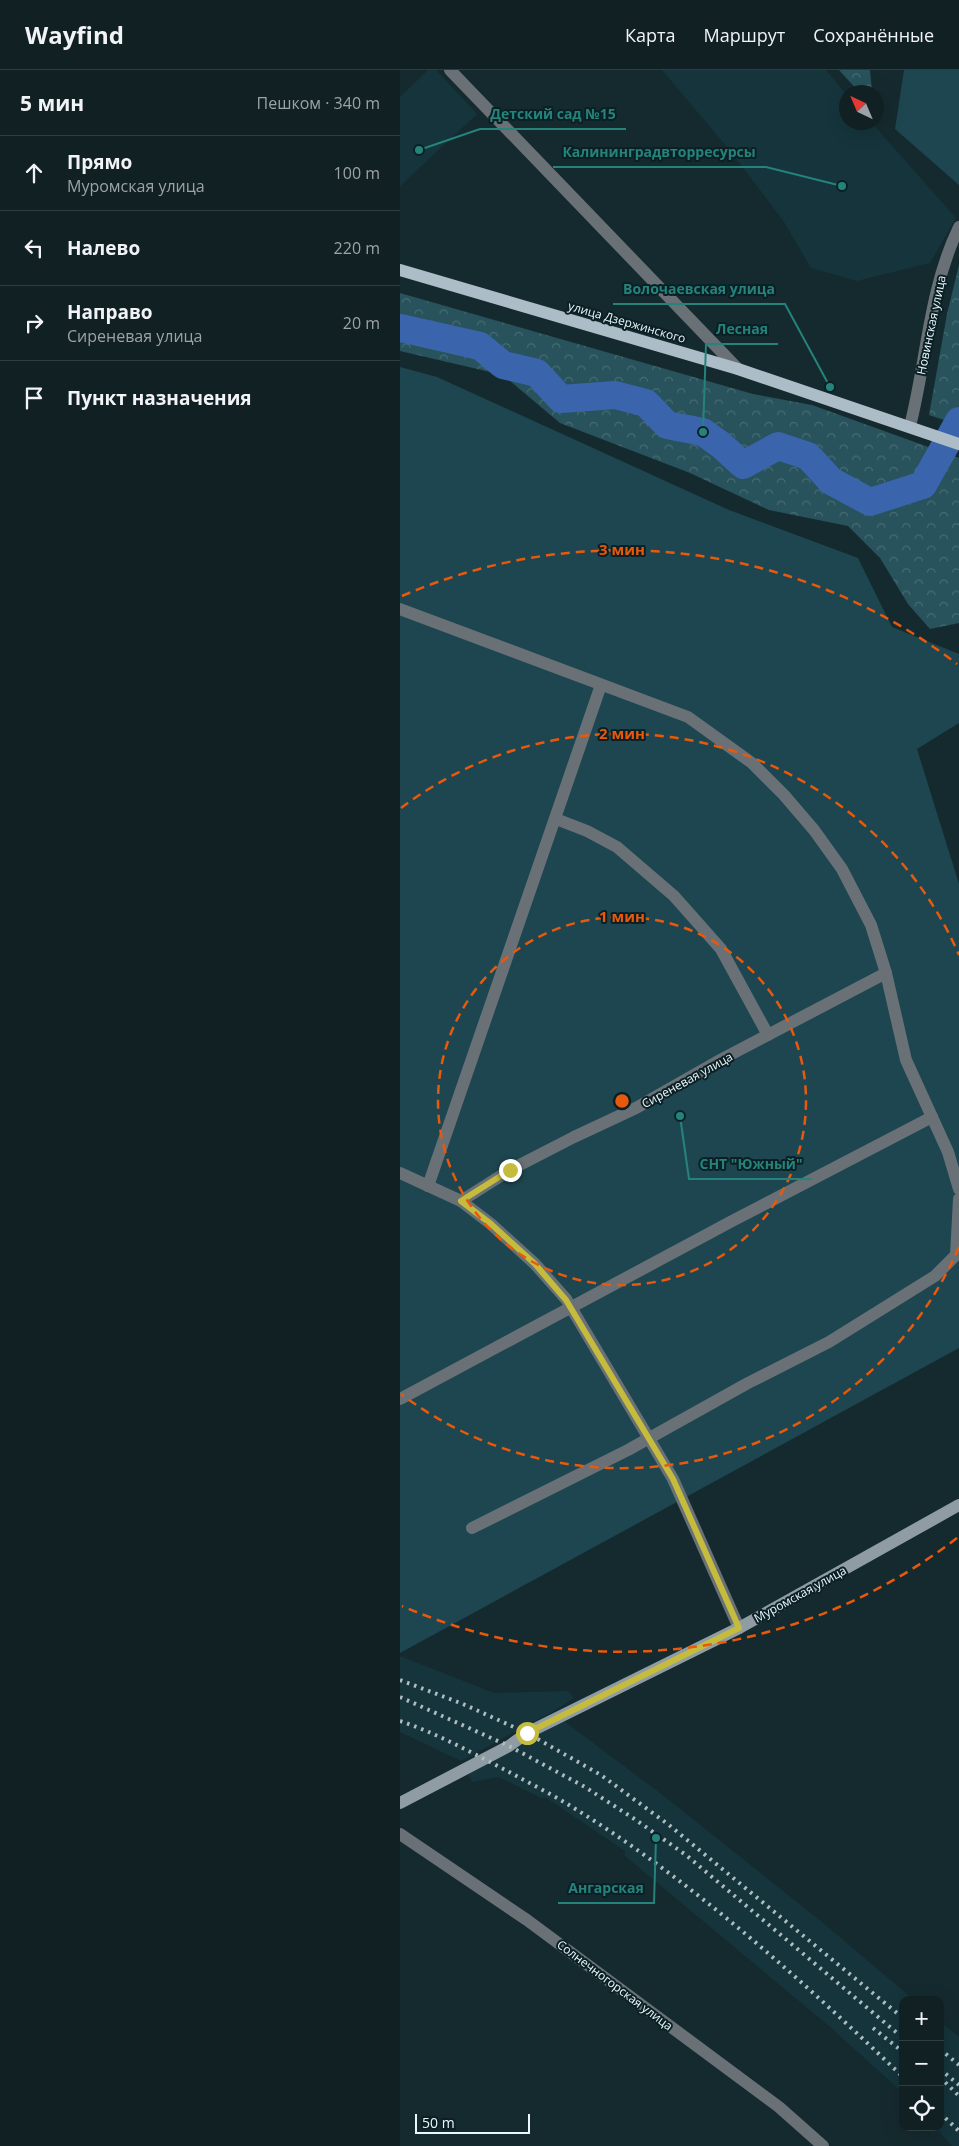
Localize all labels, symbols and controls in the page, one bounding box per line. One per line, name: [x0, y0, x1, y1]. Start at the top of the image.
text: Wayfind: [25, 18, 124, 51]
text: Карта: [625, 23, 675, 47]
text: Маршрут: [703, 23, 785, 47]
text: Сохранённые: [813, 23, 934, 47]
north arrow: [839, 85, 884, 130]
text: 5 мин: [20, 89, 84, 117]
text: Пешком · 340 m: [257, 92, 380, 114]
callout: Детский сад №15: [480, 100, 626, 129]
text: Детский сад №15: [490, 104, 616, 123]
callout: Калининградвторресурсы: [553, 138, 766, 167]
text: Калининградвторресурсы: [562, 142, 756, 161]
text: Прямо: [67, 149, 132, 175]
icon: ahead: [20, 159, 48, 187]
text: 100 m: [334, 162, 380, 184]
text: Муромская улица: [67, 175, 205, 197]
icon: left: [20, 234, 48, 262]
text: Налево: [67, 235, 140, 261]
text: 220 m: [334, 237, 380, 259]
street label: Новинская улица: [912, 274, 950, 376]
callout: Волочаевская улица: [613, 275, 785, 304]
text: Волочаевская улица: [623, 279, 775, 298]
street label: улица Дзержинского: [566, 297, 688, 347]
text: Направо: [67, 299, 153, 325]
icon: right: [20, 309, 48, 337]
text: 20 m: [343, 312, 380, 334]
callout: Лесная: [706, 315, 778, 344]
text: Лесная: [716, 319, 768, 338]
text: Сиреневая улица: [67, 325, 202, 347]
icon: arrive: [20, 384, 48, 412]
text: Пункт назначения: [67, 385, 252, 411]
text: 3 мин: [599, 539, 645, 559]
text: 2 мин: [599, 723, 645, 743]
text: 1 мин: [599, 906, 645, 926]
street label: Сиреневая улица: [638, 1048, 736, 1112]
centre of rings: [613, 1092, 631, 1110]
callout: СНТ "Южный": [689, 1150, 812, 1179]
text: СНТ "Южный": [699, 1154, 803, 1173]
route end: [499, 1159, 522, 1182]
street label: Муромская улица: [751, 1562, 849, 1626]
route start: [516, 1722, 539, 1745]
callout: Ангарская: [558, 1874, 654, 1903]
text: Ангарская: [568, 1878, 644, 1897]
street label: Солнечногорская улица: [554, 1936, 676, 2034]
map controls: [899, 1996, 944, 2131]
button: +: [899, 1996, 944, 2041]
button: −: [899, 2041, 944, 2086]
button: locate: [899, 2086, 944, 2131]
scale bar: [415, 2111, 530, 2134]
text: 50 m: [422, 2113, 455, 2132]

